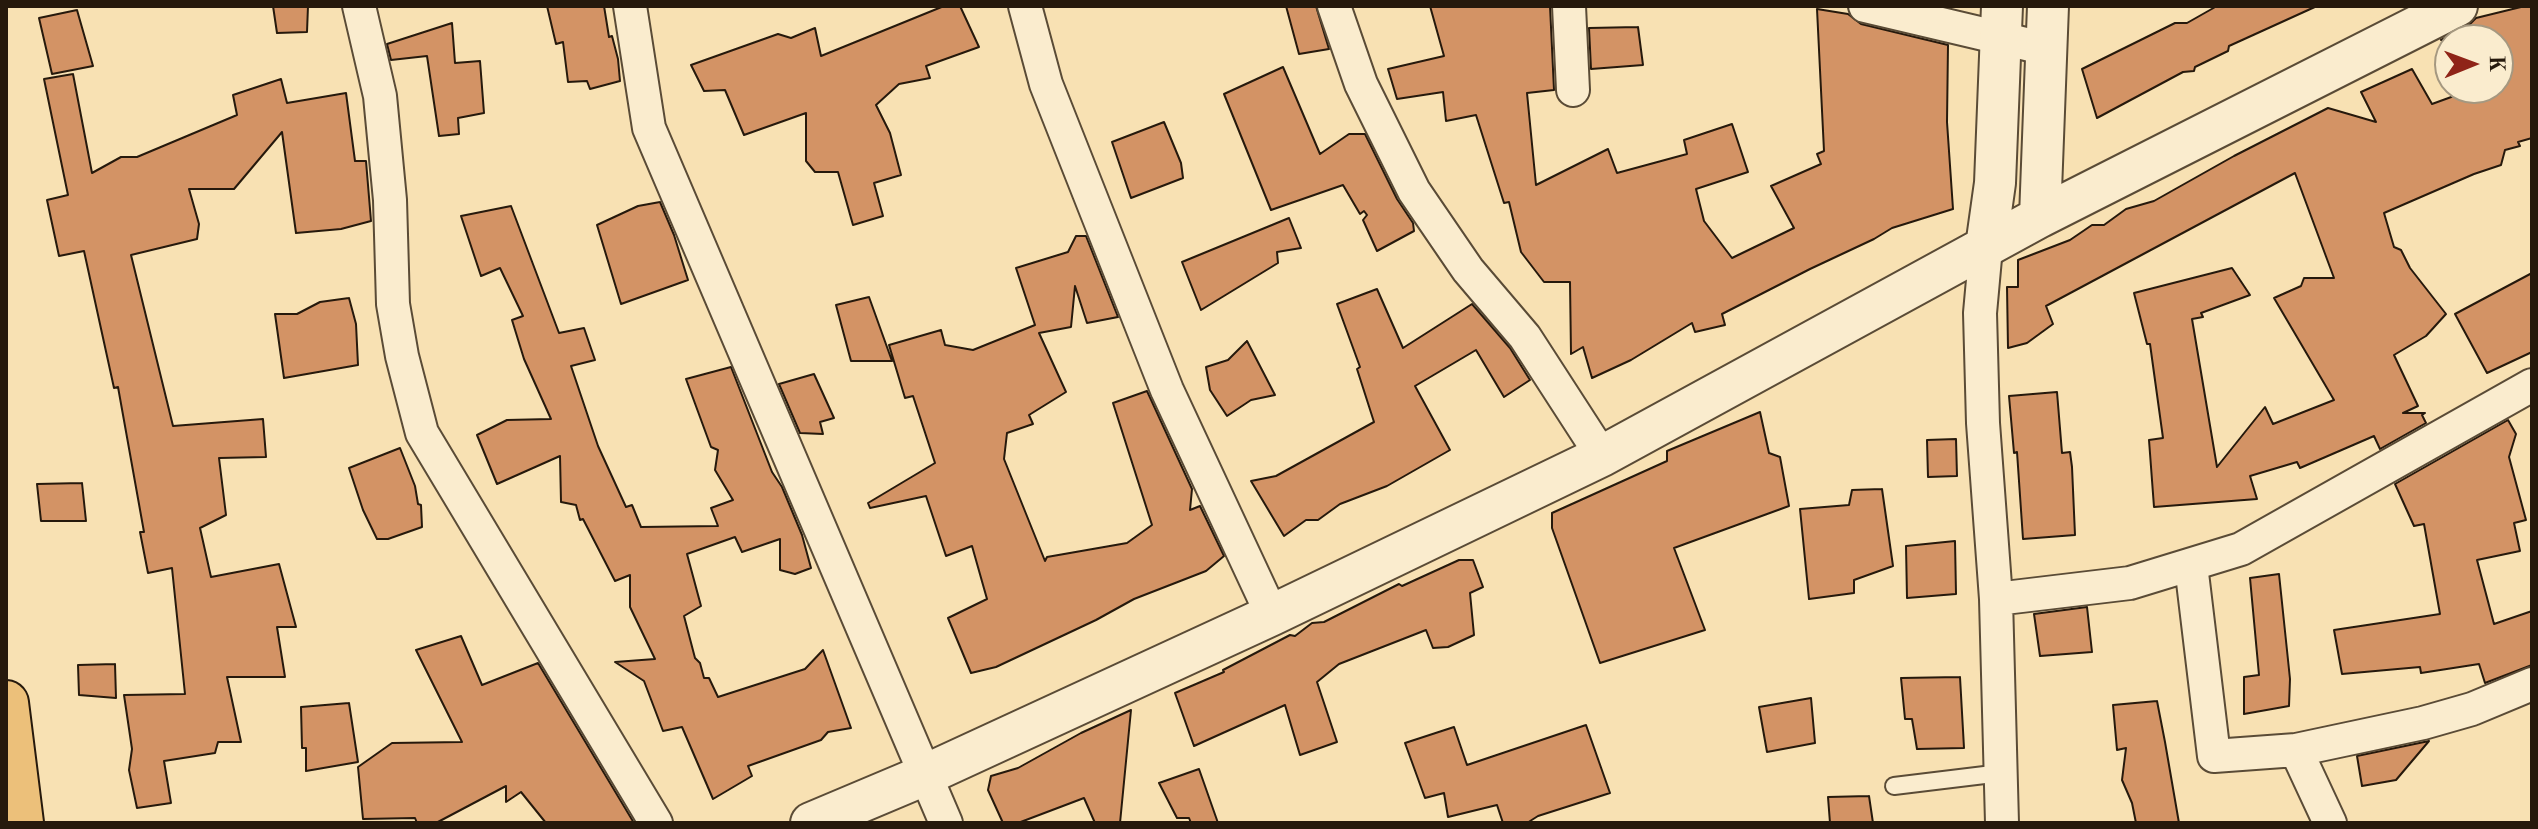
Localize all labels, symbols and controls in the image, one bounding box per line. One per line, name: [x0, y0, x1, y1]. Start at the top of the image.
north arrow: [2434, 24, 2514, 104]
text: K: [2485, 55, 2507, 72]

